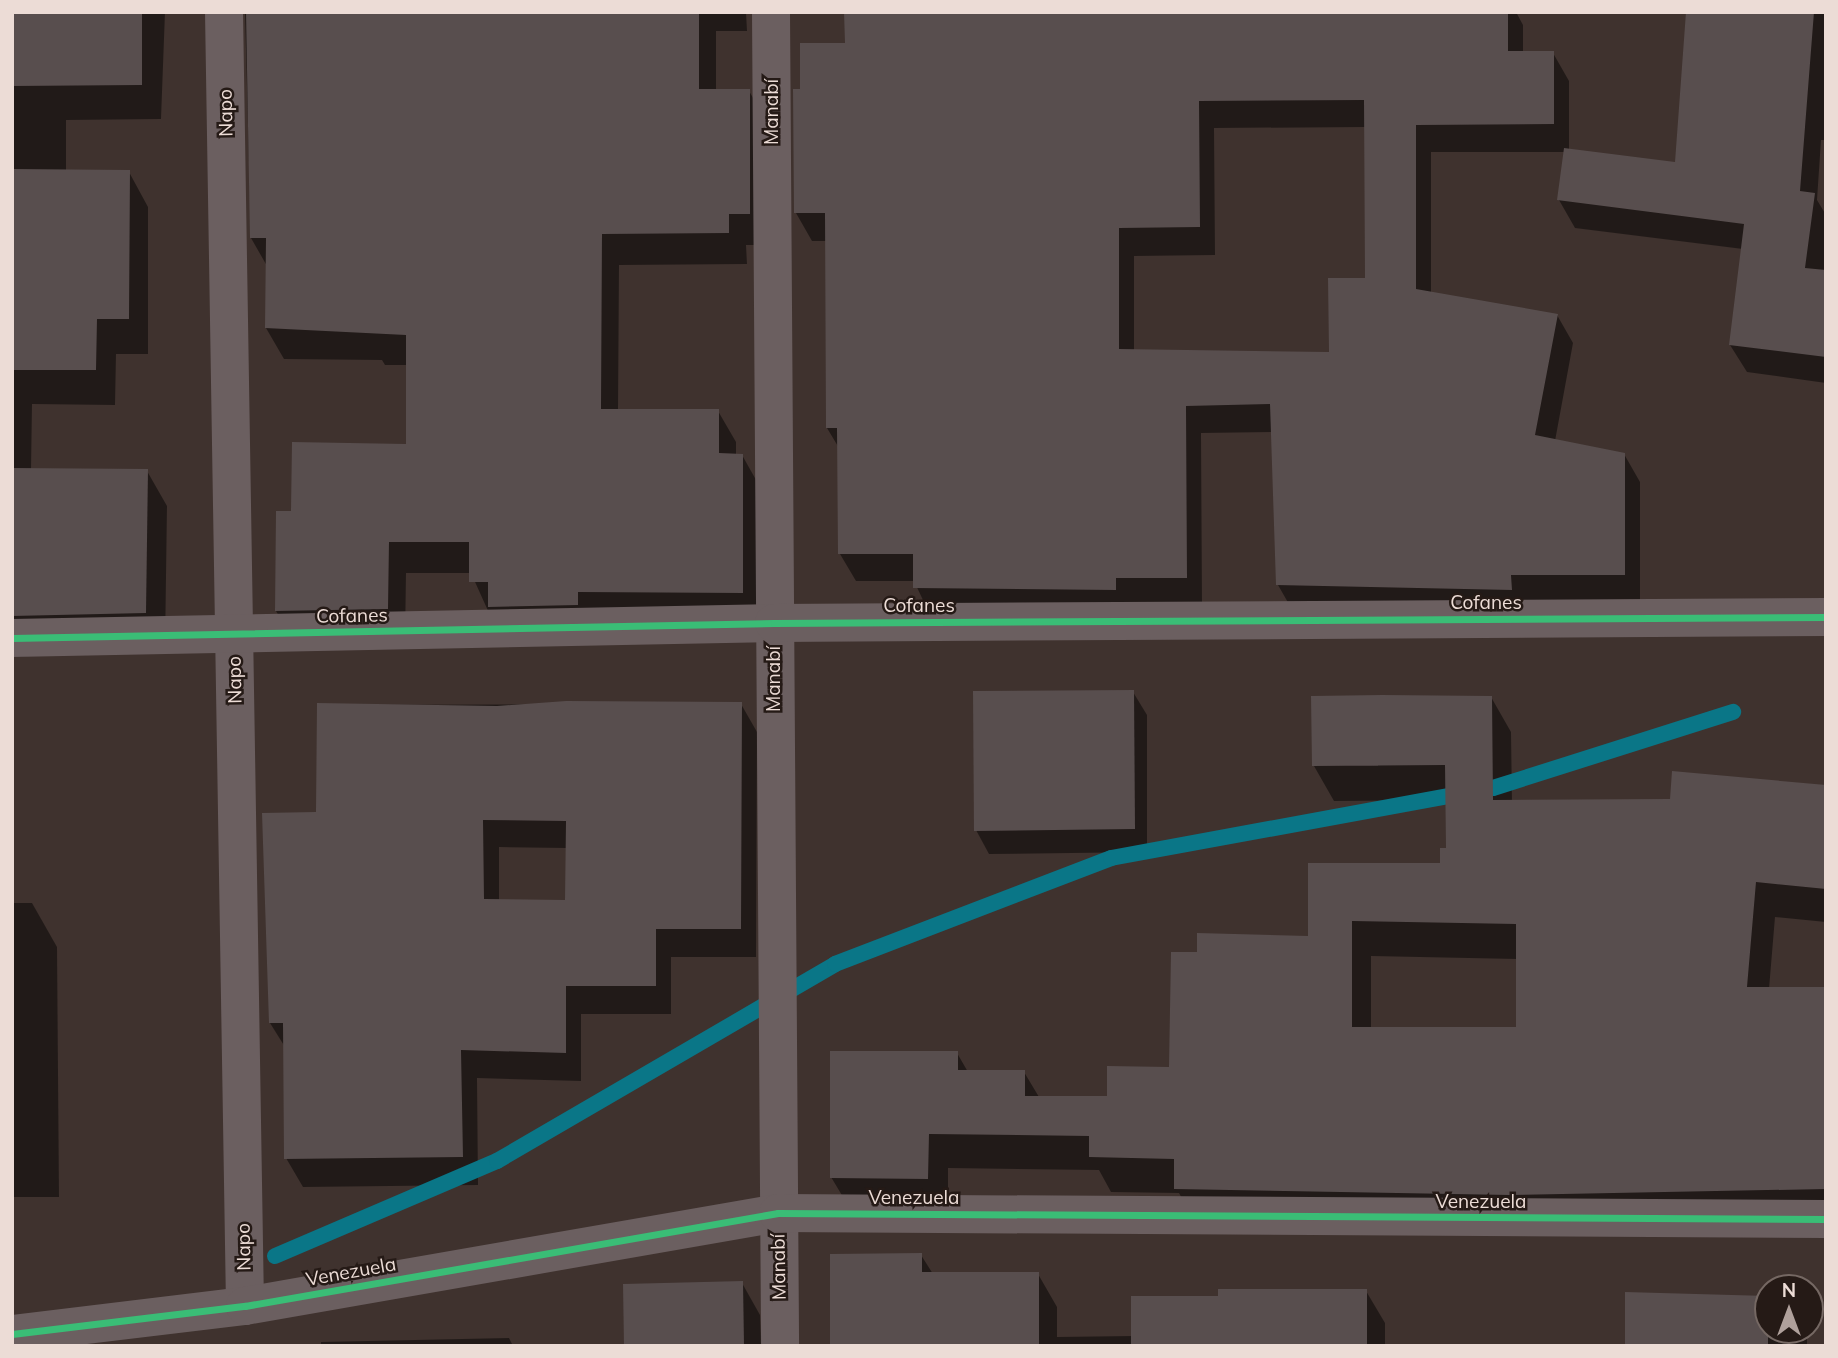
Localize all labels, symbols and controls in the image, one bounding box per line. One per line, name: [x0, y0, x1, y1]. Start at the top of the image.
street label: Manabí: [761, 79, 783, 145]
street label: Napo: [214, 89, 238, 137]
street label: Cofanes: [1450, 592, 1522, 614]
street label: Cofanes: [883, 595, 955, 617]
street label: Cofanes: [316, 604, 388, 628]
street label: Manabí: [763, 646, 785, 712]
street label: Napo: [223, 656, 247, 704]
street label: Venezuela: [869, 1187, 959, 1209]
street label: Venezuela: [1436, 1191, 1526, 1213]
street label: Napo: [232, 1223, 256, 1271]
street label: Manabí: [767, 1234, 791, 1300]
street label: Venezuela: [304, 1253, 398, 1291]
north arrow: [1754, 1274, 1824, 1344]
text: N: [1782, 1278, 1796, 1302]

